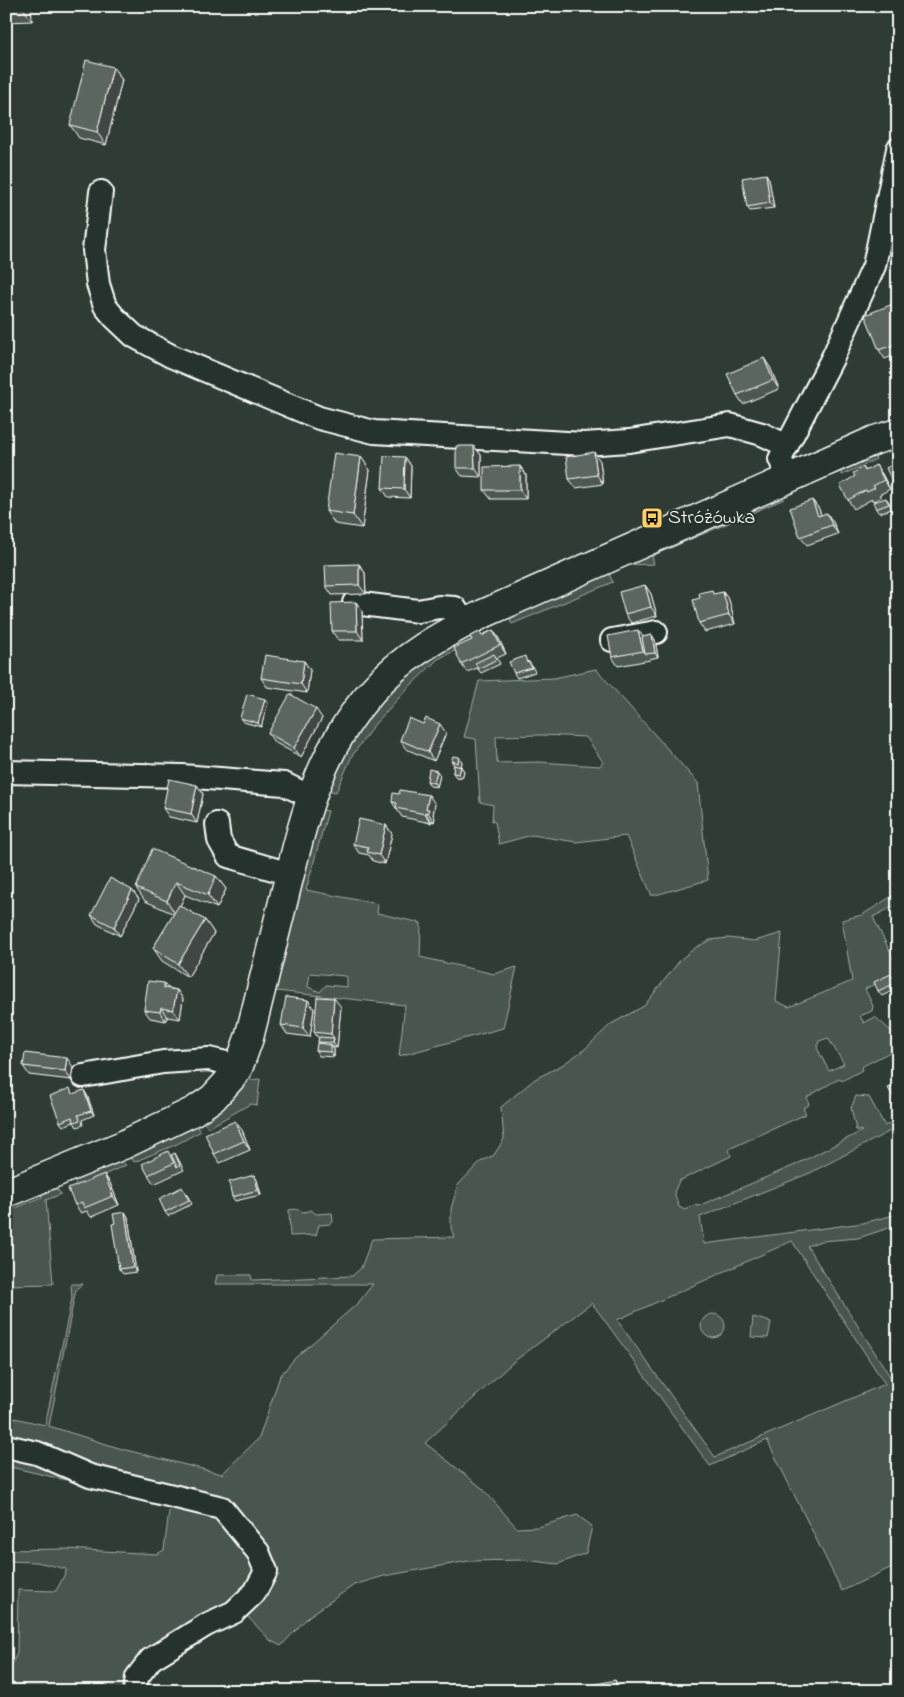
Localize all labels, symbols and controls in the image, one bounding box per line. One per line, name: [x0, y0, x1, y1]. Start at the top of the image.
place label: Stróżówka: [668, 504, 755, 533]
bus stop icon: Stróżówka: [640, 506, 664, 530]

